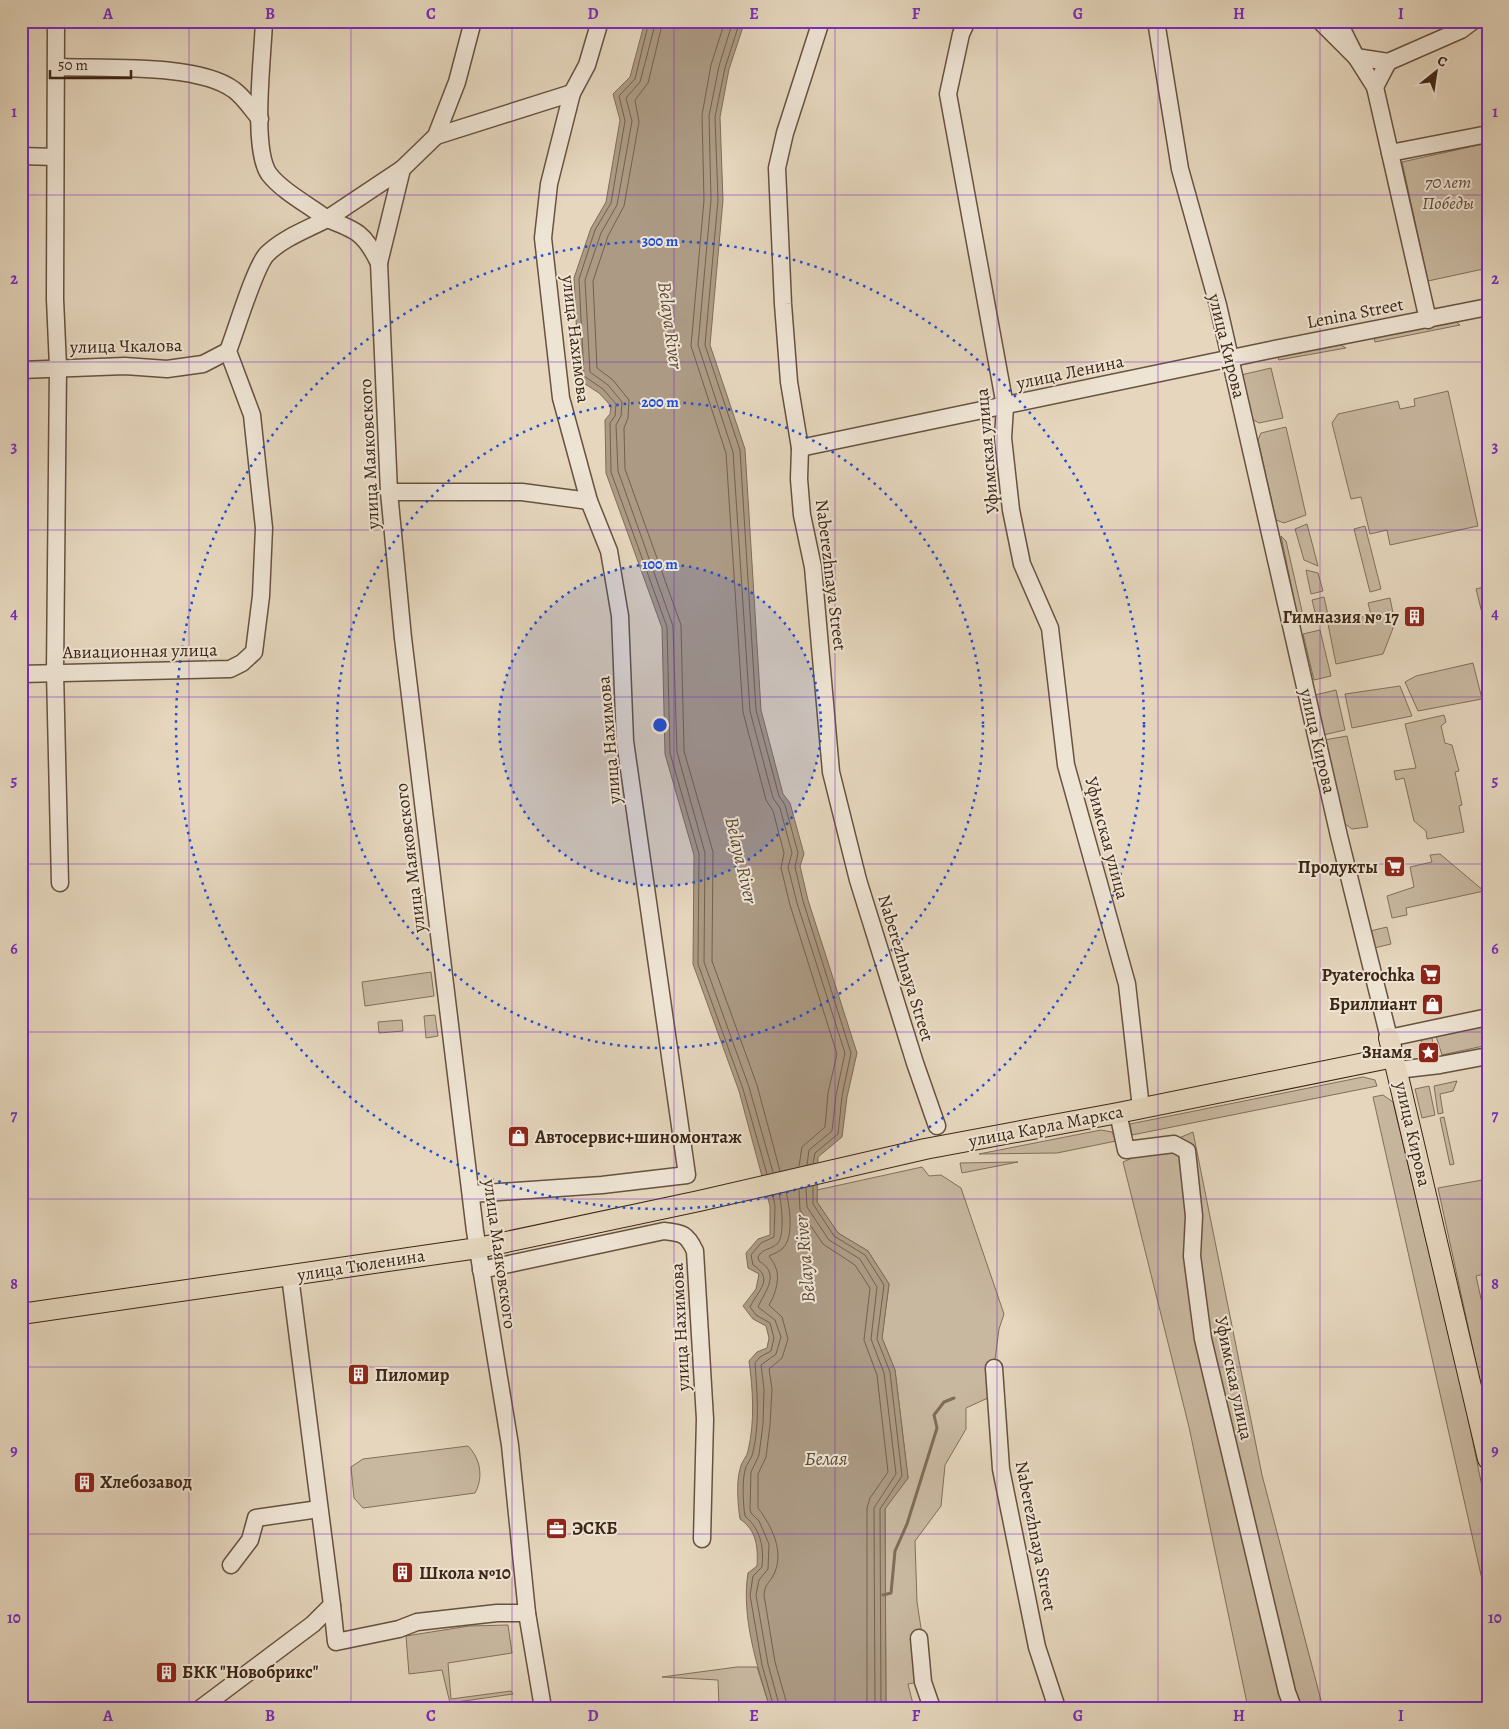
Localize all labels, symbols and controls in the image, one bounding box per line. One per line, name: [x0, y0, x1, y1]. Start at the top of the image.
text: A: [102, 3, 114, 25]
text: B: [265, 3, 275, 25]
text: C: [426, 3, 436, 25]
text: D: [587, 3, 599, 25]
text: E: [749, 3, 759, 25]
text: F: [912, 3, 921, 25]
text: G: [1073, 3, 1083, 25]
text: H: [1233, 3, 1245, 25]
text: I: [1398, 3, 1404, 25]
scale bar: [50, 48, 131, 80]
north arrow: [1412, 48, 1462, 98]
text: С: [1434, 51, 1451, 72]
text: 50 m: [58, 55, 88, 75]
text: 1: [11, 101, 17, 123]
text: 1: [1492, 101, 1498, 123]
park label: 70 лет Победы: [1422, 170, 1474, 215]
text: 300 m: [642, 231, 679, 251]
text: 2: [10, 268, 18, 290]
text: 2: [1491, 268, 1499, 290]
street label: улица Нахимова: [556, 273, 596, 405]
water label: Belaya River: [651, 280, 689, 372]
street label: улица Кирова: [1202, 290, 1252, 401]
street label: Lenina Street: [1305, 292, 1406, 334]
street label: улица Чкалова: [69, 333, 183, 359]
street label: улица Ленина: [1013, 349, 1126, 395]
street label: улица Маяковского: [353, 378, 385, 531]
street label: Уфимская улица: [969, 387, 1004, 515]
text: 200 m: [641, 392, 679, 412]
text: 3: [11, 436, 18, 458]
text: 3: [1492, 436, 1499, 458]
street label: Naberezhnaya Street: [810, 498, 852, 652]
text: 100 m: [642, 554, 678, 574]
text: 4: [10, 603, 18, 625]
text: 4: [1491, 603, 1499, 625]
place label: Гимназия № 17: [1283, 605, 1399, 629]
building icon: Гимназия № 17: [1403, 605, 1427, 629]
street label: Авиационная улица: [61, 638, 218, 664]
street label: улица Нахимова: [591, 674, 627, 806]
street label: улица Кирова: [1294, 685, 1342, 796]
centre of rings: [651, 716, 669, 734]
text: 5: [11, 770, 18, 792]
text: 5: [1492, 770, 1499, 792]
street label: Уфимская улица: [1079, 774, 1135, 903]
street label: улица Маяковского: [389, 782, 431, 935]
water label: Belaya River: [718, 814, 764, 907]
place label: Продукты: [1298, 855, 1378, 879]
supermarket icon: Продукты: [1382, 855, 1406, 879]
street label: Naberezhnaya Street: [872, 891, 940, 1045]
text: 6: [10, 938, 18, 960]
text: 6: [1491, 938, 1499, 960]
place label: Pyaterochka: [1322, 963, 1415, 987]
supermarket icon: Pyaterochka: [1419, 963, 1443, 987]
place label: Бриллиант: [1329, 992, 1417, 1016]
shop icon: Бриллиант: [1421, 992, 1445, 1016]
place label: Знамя: [1362, 1040, 1412, 1064]
place icon: Знамя: [1416, 1040, 1440, 1064]
street label: улица Кирова: [1389, 1078, 1437, 1189]
street label: улица Карла Маркса: [966, 1099, 1126, 1153]
text: 7: [11, 1105, 18, 1127]
text: 7: [1492, 1105, 1499, 1127]
shop icon: Автосервис+шиномонтаж: [507, 1125, 531, 1149]
place label: Автосервис+шиномонтаж: [534, 1125, 742, 1149]
street label: улица Маяковского: [477, 1177, 522, 1330]
water label: Belaya River: [788, 1213, 822, 1304]
street label: улица Тюленина: [294, 1243, 427, 1287]
street label: улица Нахимова: [665, 1262, 695, 1393]
text: 8: [10, 1273, 18, 1295]
text: 8: [1491, 1273, 1499, 1295]
street label: Уфимская улица: [1209, 1314, 1259, 1443]
building icon: Пиломир: [347, 1363, 371, 1387]
place label: Пиломир: [375, 1363, 450, 1387]
text: 9: [10, 1440, 18, 1462]
text: 9: [1491, 1440, 1499, 1462]
water label: Белая: [804, 1446, 848, 1472]
street label: Naberezhnaya Street: [1010, 1459, 1062, 1613]
building icon: Хлебозавод: [72, 1470, 96, 1494]
place label: Хлебозавод: [100, 1470, 192, 1494]
office icon: ЭСКБ: [544, 1516, 568, 1540]
place label: ЭСКБ: [572, 1516, 617, 1540]
building icon: Школа №10: [391, 1561, 415, 1585]
place label: Школа №10: [419, 1561, 511, 1585]
text: 10: [7, 1607, 21, 1629]
text: 10: [1488, 1607, 1502, 1629]
building icon: БКК "Новобрикс": [154, 1660, 178, 1684]
place label: БКК "Новобрикс": [182, 1660, 319, 1684]
text: A: [102, 1705, 114, 1727]
text: B: [265, 1705, 275, 1727]
text: C: [426, 1705, 436, 1727]
text: D: [587, 1705, 599, 1727]
text: E: [749, 1705, 759, 1727]
text: F: [912, 1705, 921, 1727]
text: G: [1073, 1705, 1083, 1727]
text: H: [1233, 1705, 1245, 1727]
text: I: [1398, 1705, 1404, 1727]

